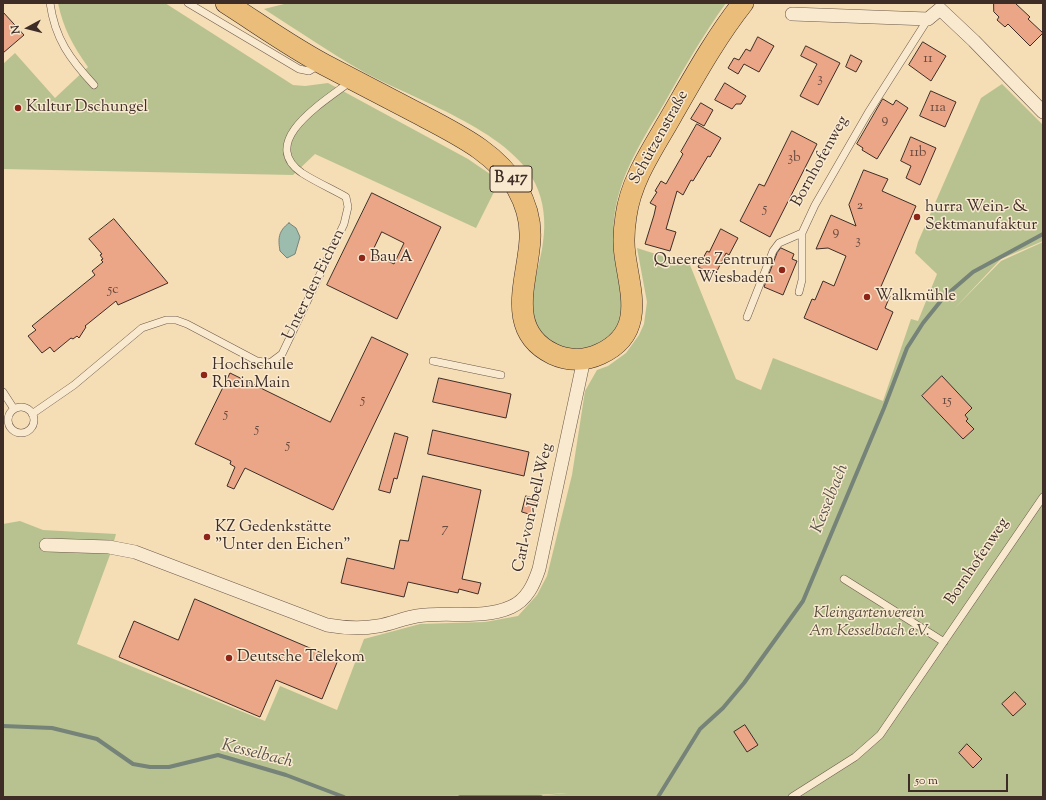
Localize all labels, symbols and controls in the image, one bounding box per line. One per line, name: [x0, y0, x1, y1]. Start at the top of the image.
north arrow: [8, 8, 48, 48]
text: N: [8, 24, 25, 35]
house number: 11: [923, 52, 933, 68]
house number: 3: [817, 72, 823, 88]
street label: Schützenstraße: [626, 88, 694, 188]
place label: Kultur Dschungel: [26, 98, 148, 118]
house number: 11a: [930, 101, 946, 117]
marker: Kultur Dschungel: [13, 103, 23, 113]
street label: Bornhofenweg: [788, 113, 854, 211]
house number: 9: [882, 113, 888, 129]
house number: 11b: [909, 146, 927, 162]
house number: 3b: [787, 151, 801, 167]
road number: B 417: [490, 166, 532, 192]
place label: hurra Wein- & Sektmanufaktur: [925, 198, 1037, 236]
house number: 2: [857, 199, 863, 215]
house number: 5: [763, 202, 767, 218]
marker: hurra Wein- & Sektmanufaktur: [912, 212, 922, 222]
house number: 9: [833, 225, 839, 241]
street label: Unter den Eichen: [280, 226, 350, 344]
house number: 3: [855, 234, 861, 250]
place label: Bau A: [370, 248, 413, 268]
place label: Queeres Zentrum Wiesbaden: [654, 251, 774, 289]
marker: Bau A: [357, 253, 367, 263]
marker: Queeres Zentrum Wiesbaden: [777, 265, 787, 275]
house number: 5c: [107, 283, 119, 299]
place label: Walkmühle: [875, 287, 956, 307]
marker: Walkmühle: [862, 292, 872, 302]
place label: Hochschule RheinMain: [212, 356, 294, 394]
marker: Hochschule RheinMain: [199, 370, 209, 380]
house number: 5: [361, 393, 365, 409]
house number: 15: [942, 394, 952, 410]
house number: 5: [224, 407, 228, 423]
house number: 5: [255, 422, 259, 438]
house number: 5: [286, 438, 290, 454]
street label: Carl-von-Ibell-Weg: [510, 442, 558, 574]
water label: Kesselbach: [808, 462, 854, 536]
street label: Bornhofenweg: [942, 515, 1014, 609]
place label: KZ Gedenkstätte "Unter den Eichen": [215, 518, 351, 556]
house number: 7: [441, 522, 449, 538]
marker: KZ Gedenkstätte "Unter den Eichen": [202, 532, 212, 542]
park label: Kleingartenverein Am Kesselbach e.V.: [809, 604, 929, 642]
place label: Deutsche Telekom: [237, 648, 365, 668]
marker: Deutsche Telekom: [224, 653, 234, 663]
water label: Kesselbach: [219, 736, 295, 774]
scale bar: [910, 766, 1010, 792]
text: 50 m: [915, 772, 938, 790]

